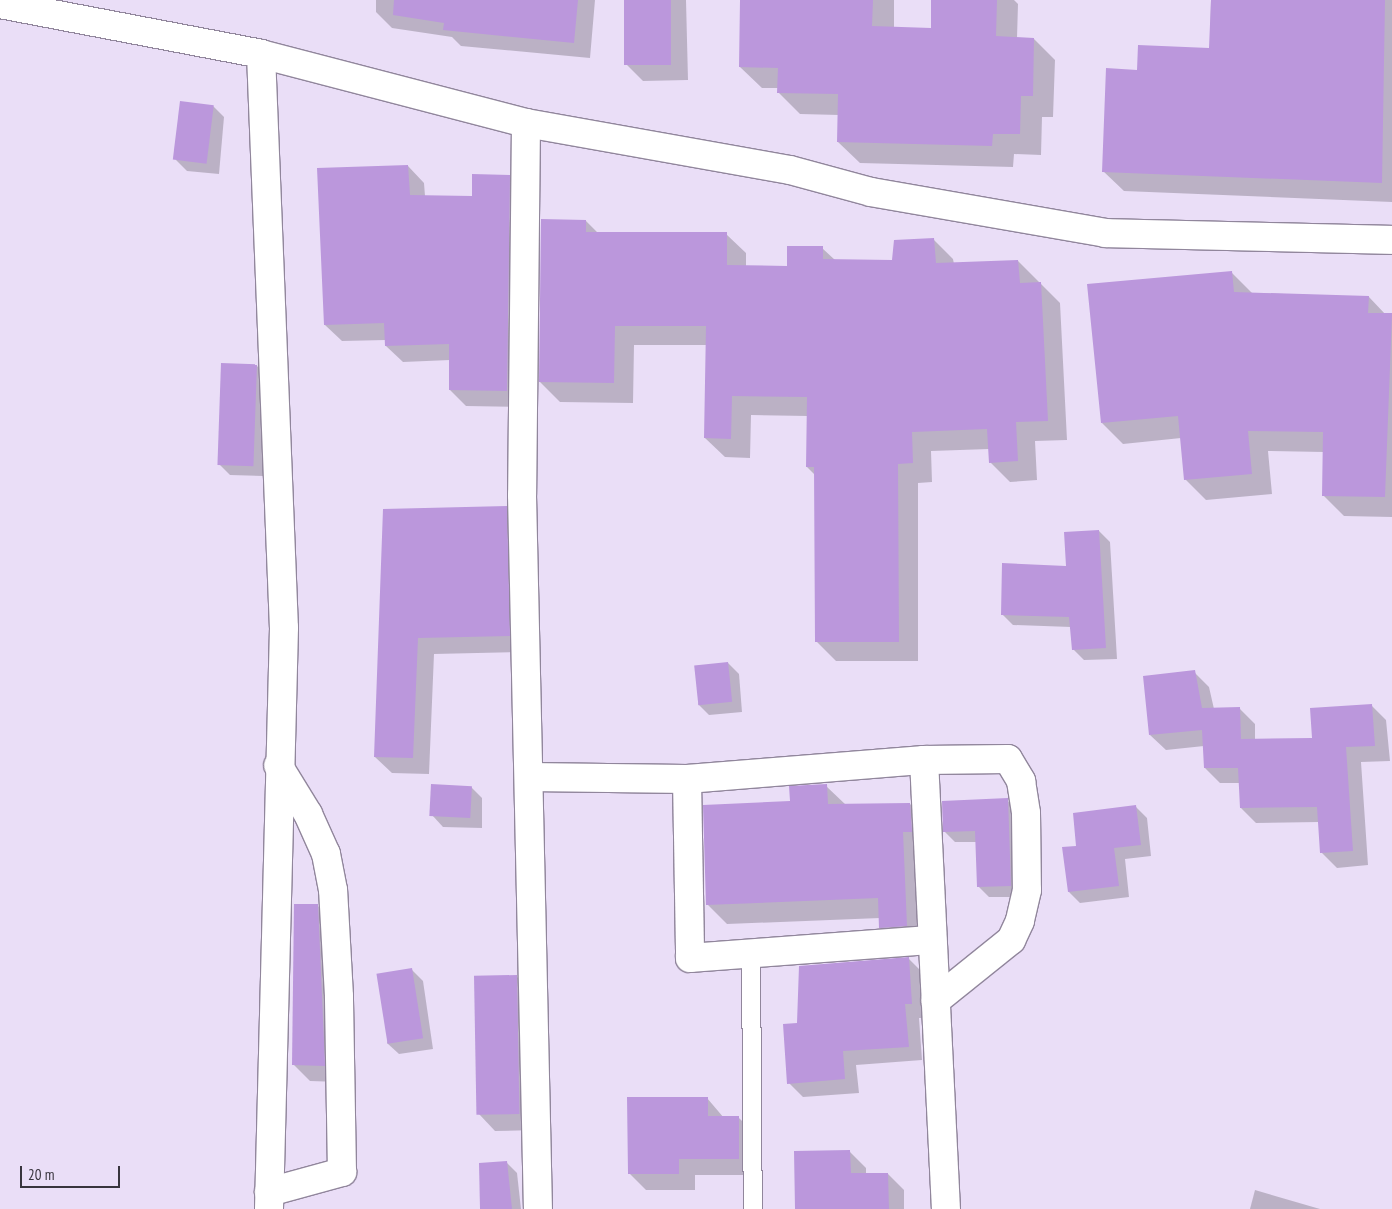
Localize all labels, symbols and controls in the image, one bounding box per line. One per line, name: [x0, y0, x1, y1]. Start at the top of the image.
scale bar: [22, 1156, 122, 1188]
text: 20 m: [28, 1165, 54, 1184]

